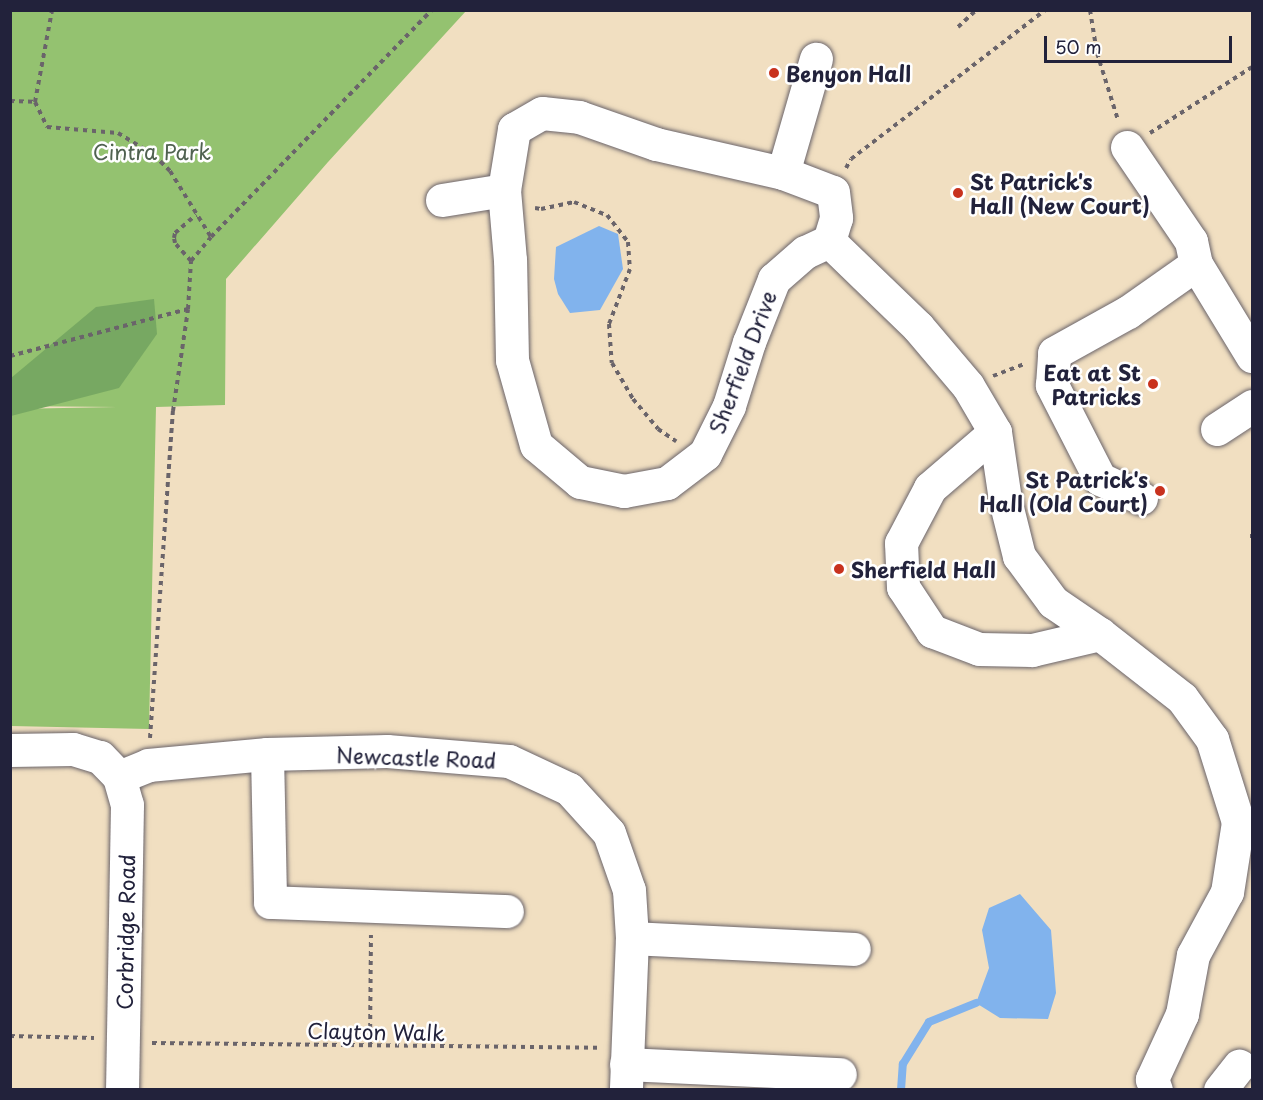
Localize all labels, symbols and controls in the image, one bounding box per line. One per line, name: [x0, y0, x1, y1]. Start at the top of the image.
scale bar: [1047, 24, 1234, 62]
text: 50 m: [1055, 33, 1102, 60]
place label: Benyon Hall: [786, 60, 912, 86]
marker: Benyon Hall: [767, 66, 781, 80]
park label: Cintra Park: [92, 138, 212, 164]
place label: St Patrick's Hall (New Court): [970, 168, 1150, 218]
marker: St Patrick's Hall (New Court): [951, 186, 965, 200]
street label: Sherfield Drive: [703, 287, 781, 437]
place label: Eat at St Patricks: [1044, 359, 1141, 409]
marker: Eat at St Patricks: [1146, 377, 1160, 391]
place label: St Patrick's Hall (Old Court): [977, 466, 1148, 516]
marker: St Patrick's Hall (Old Court): [1153, 484, 1167, 498]
place label: Sherfield Hall: [851, 556, 996, 582]
marker: Sherfield Hall: [832, 562, 846, 576]
street label: Newcastle Road: [334, 742, 498, 772]
street label: Corbridge Road: [111, 854, 139, 1010]
street label: Clayton Walk: [306, 1017, 446, 1045]

